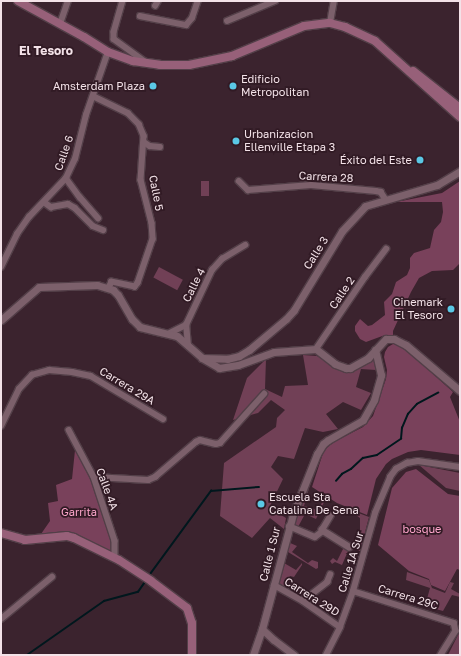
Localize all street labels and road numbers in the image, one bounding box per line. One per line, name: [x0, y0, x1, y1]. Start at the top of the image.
street label: Calle 6: [52, 134, 76, 172]
street label: Carrera 28: [298, 169, 354, 185]
street label: Calle 5: [146, 174, 166, 212]
street label: Calle 3: [301, 234, 331, 272]
street label: Calle 4: [180, 266, 208, 304]
street label: Calle 2: [326, 274, 358, 312]
street label: Carrera 29A: [97, 364, 157, 408]
street label: Calle 4A: [93, 466, 121, 512]
street label: Calle 1 Sur: [257, 525, 283, 583]
street label: Calle 1A Sur: [335, 530, 367, 594]
street label: Carrera 29D: [282, 575, 342, 619]
street label: Carrera 29C: [376, 582, 440, 612]

